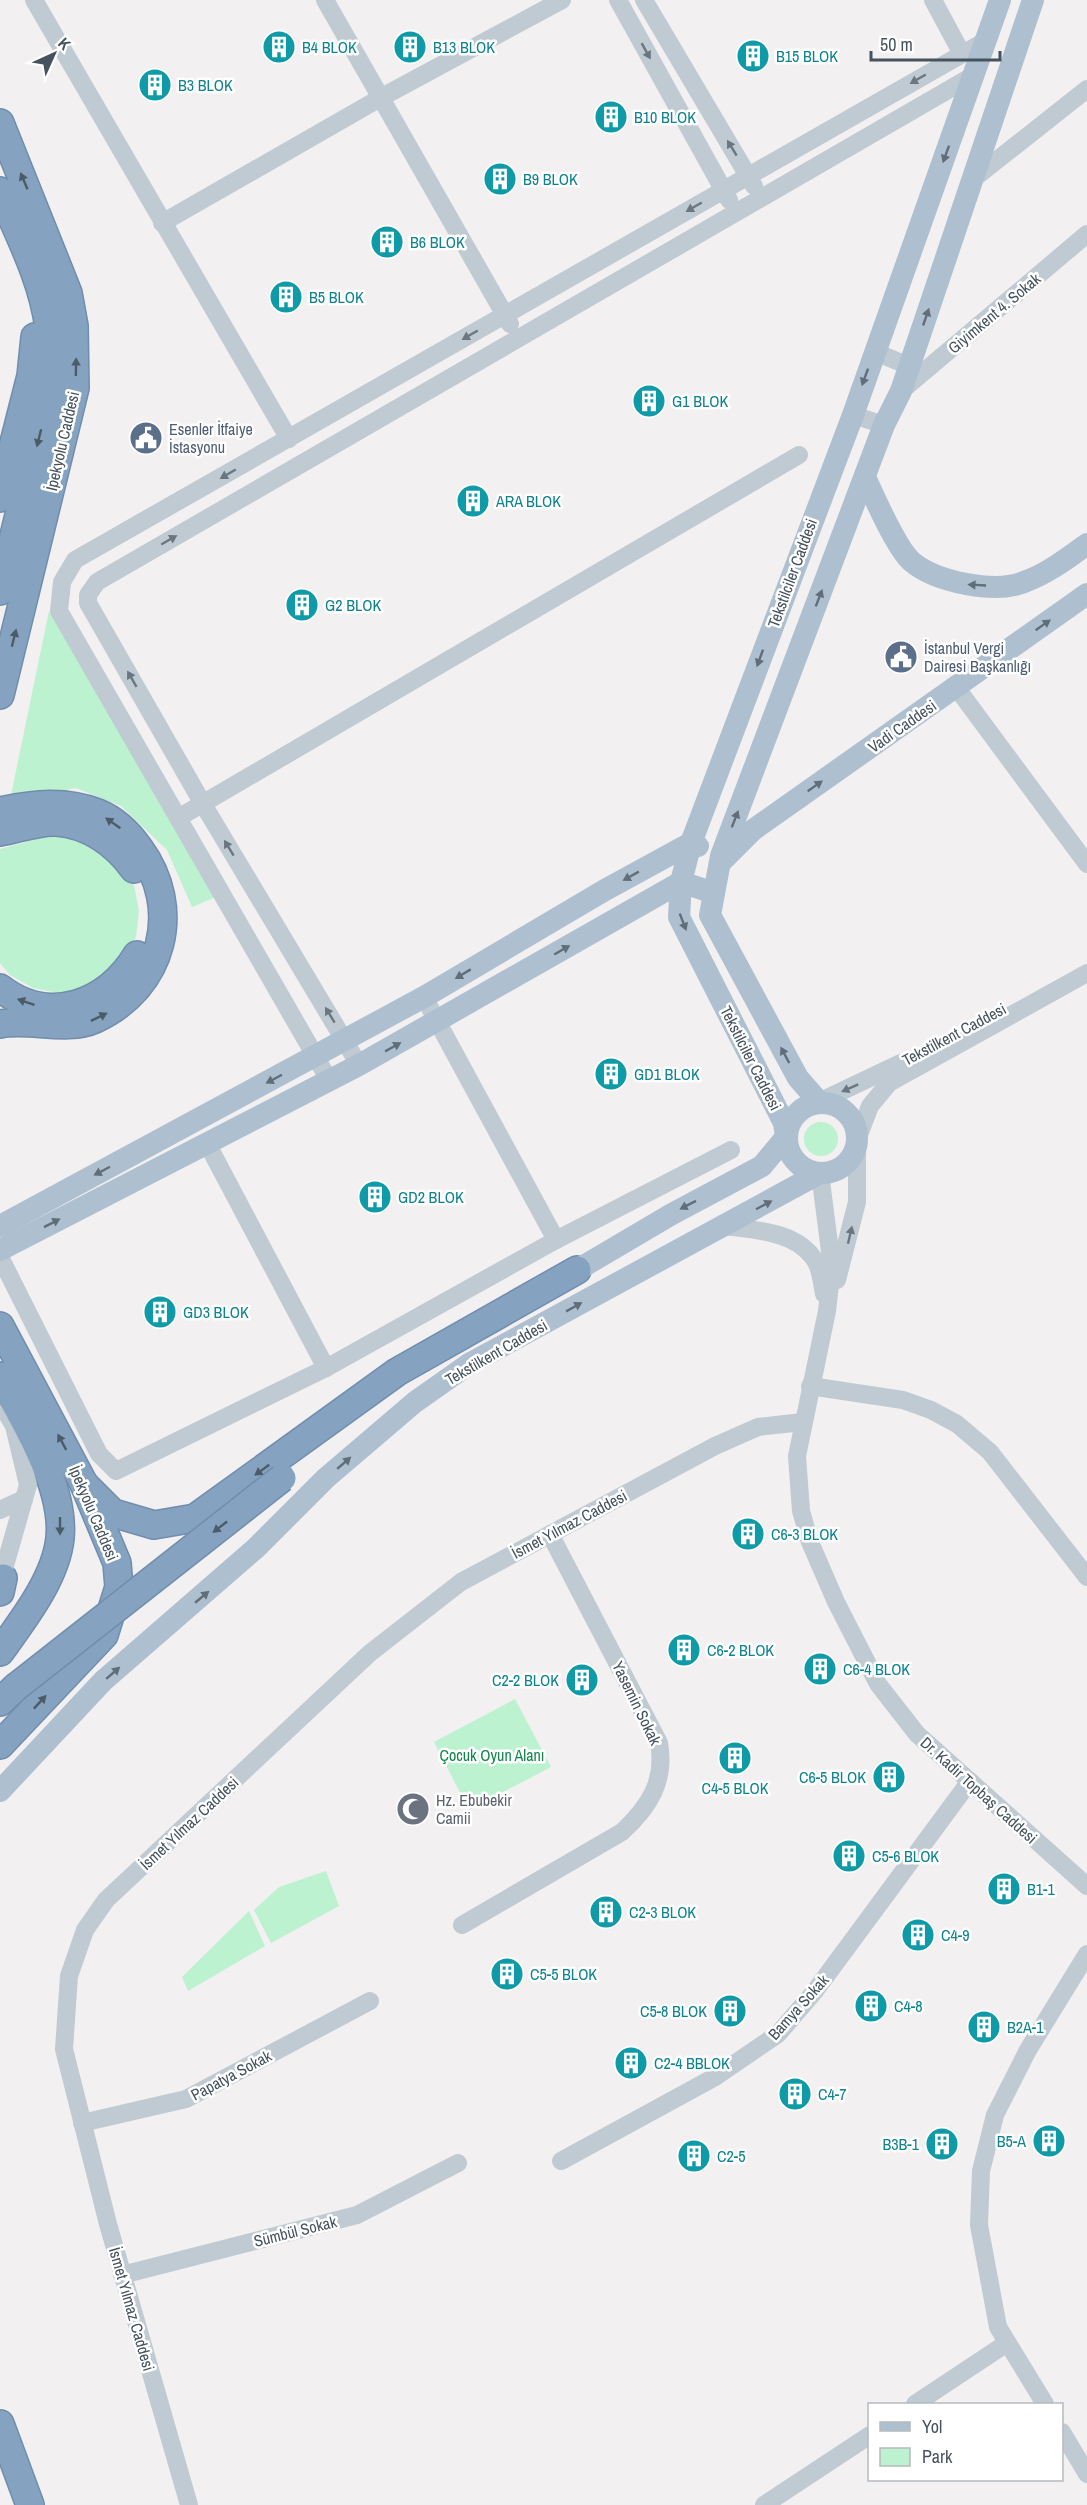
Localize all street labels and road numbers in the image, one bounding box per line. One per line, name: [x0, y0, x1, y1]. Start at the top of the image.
street label: Giyimkent 4. Sokak: [943, 267, 1045, 358]
street label: İpekyolu Caddesi: [40, 389, 84, 493]
street label: Tekstilciler Caddesi: [762, 515, 822, 631]
street label: Vadi Caddesi: [864, 694, 940, 758]
street label: Tekstilkent Caddesi: [898, 997, 1010, 1071]
street label: Tekstilciler Caddesi: [715, 1002, 787, 1114]
street label: Tekstilkent Caddesi: [441, 1314, 551, 1390]
street label: İpekyolu Caddesi: [64, 1462, 124, 1564]
street label: İsmet Yılmaz Caddesi: [507, 1484, 631, 1564]
street label: Yasemin Sokak: [607, 1657, 667, 1749]
street label: Dr. Kadir Topbaş Caddesi: [916, 1732, 1042, 1848]
street label: İsmet Yılmaz Caddesi: [135, 1771, 243, 1875]
street label: Bamya Sokak: [763, 1969, 834, 2044]
street label: Papatya Sokak: [187, 2044, 276, 2105]
street label: Sümbül Sokak: [251, 2210, 339, 2252]
street label: İsmet Yılmaz Caddesi: [104, 2245, 160, 2373]

